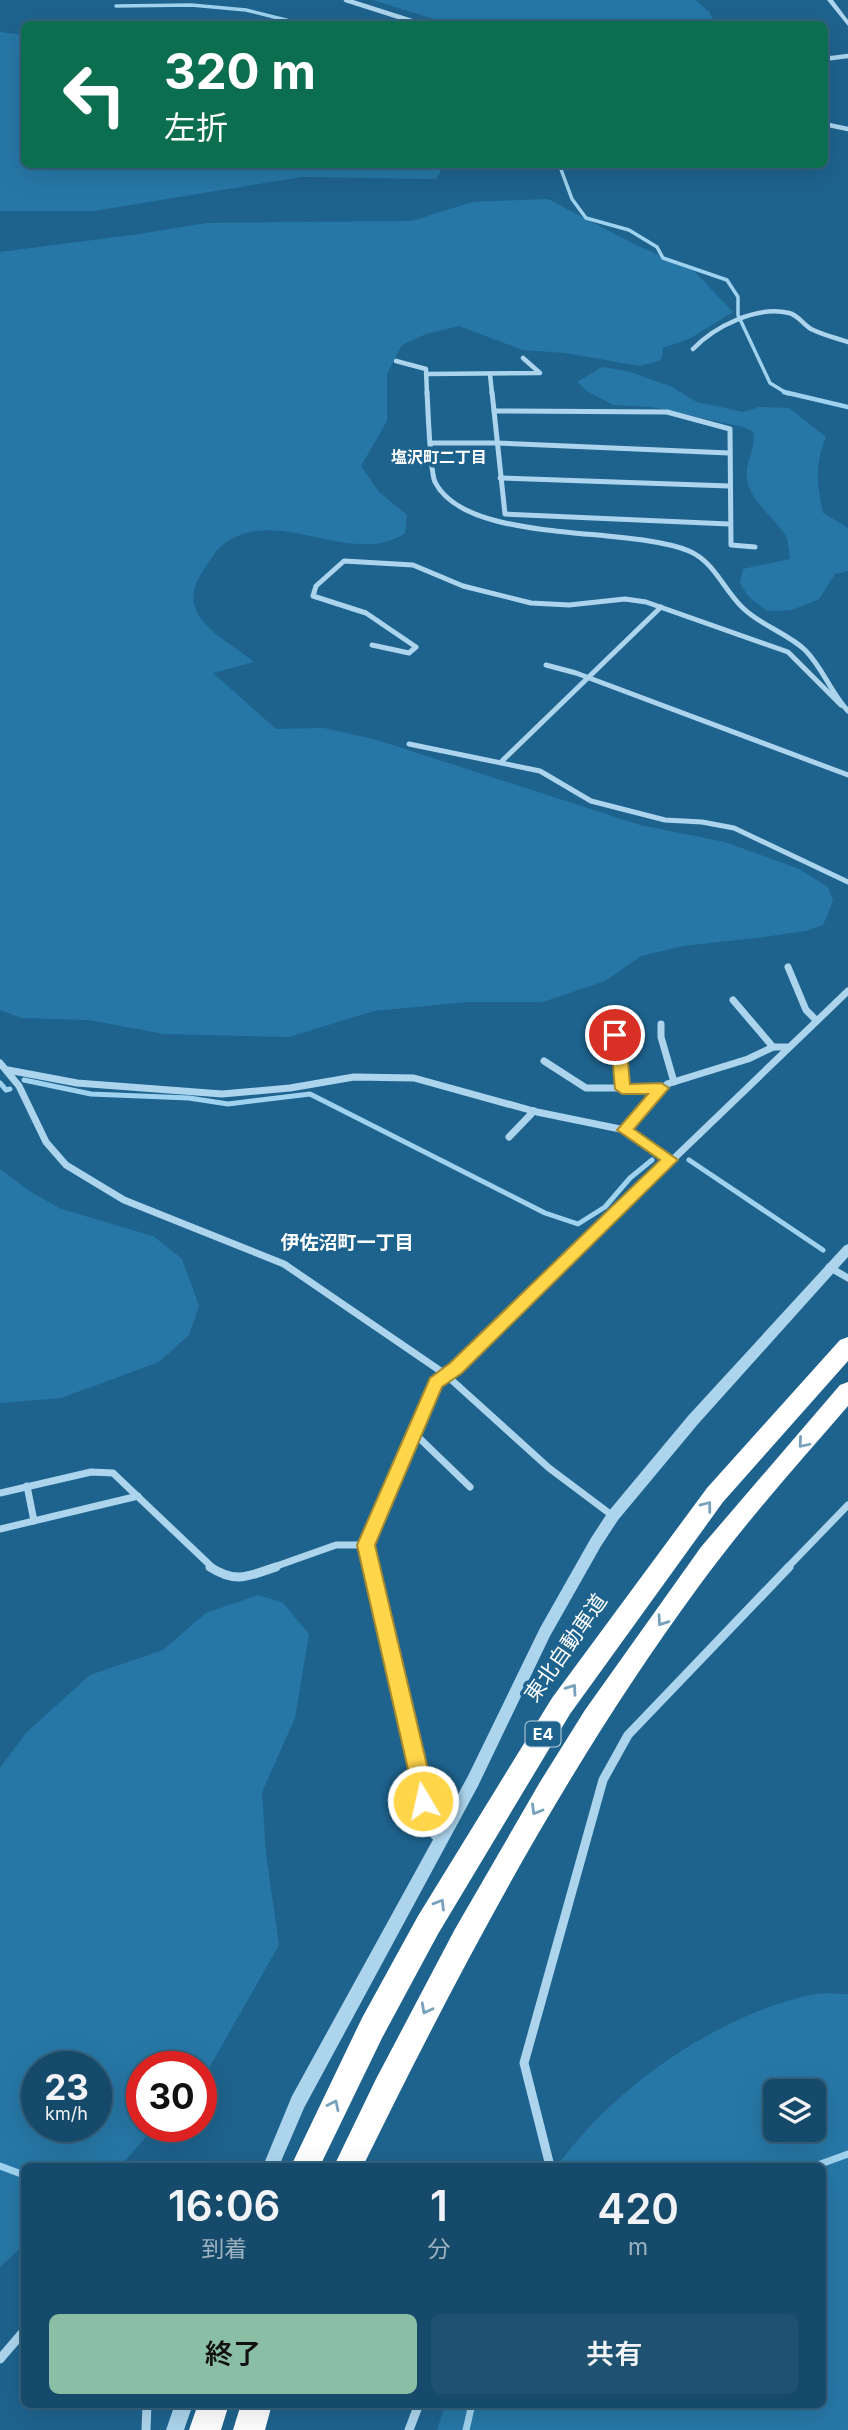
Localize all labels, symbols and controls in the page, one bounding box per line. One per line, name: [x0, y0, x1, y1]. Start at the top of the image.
text: 320 m: [164, 42, 316, 101]
icon: left: [49, 49, 140, 140]
text: 左折: [164, 108, 228, 147]
district label: 塩沢町二丁目: [391, 447, 487, 467]
pin: [585, 1005, 645, 1065]
icon: arrive: [596, 1016, 634, 1054]
district label: 伊佐沼町一丁目: [280, 1231, 414, 1254]
one-way arrow: [799, 1434, 811, 1447]
one-way arrow: [699, 1501, 711, 1514]
street label: 東北自動車道: [519, 1589, 612, 1706]
one-way arrow: [658, 1613, 670, 1626]
one-way arrow: [564, 1684, 576, 1697]
road number: E4: [526, 1722, 560, 1746]
position arrow: [386, 1764, 460, 1838]
one-way arrow: [531, 1803, 544, 1816]
one-way arrow: [432, 1898, 445, 1911]
one-way arrow: [420, 2002, 434, 2014]
speed limit sign: 30: [126, 2051, 217, 2142]
text: 23: [44, 2066, 89, 2108]
map controls: [763, 2079, 826, 2142]
button: layers: [763, 2079, 826, 2142]
one-way arrow: [326, 2100, 340, 2112]
text: km/h: [45, 2103, 88, 2124]
text: 16:06: [168, 2180, 280, 2231]
text: 1: [430, 2180, 448, 2231]
text: 420: [597, 2183, 679, 2234]
text: m: [628, 2233, 648, 2261]
text: 到着: [201, 2235, 247, 2263]
text: 分: [427, 2235, 450, 2263]
button: 終了: [49, 2314, 417, 2394]
button: 共有: [431, 2314, 798, 2394]

